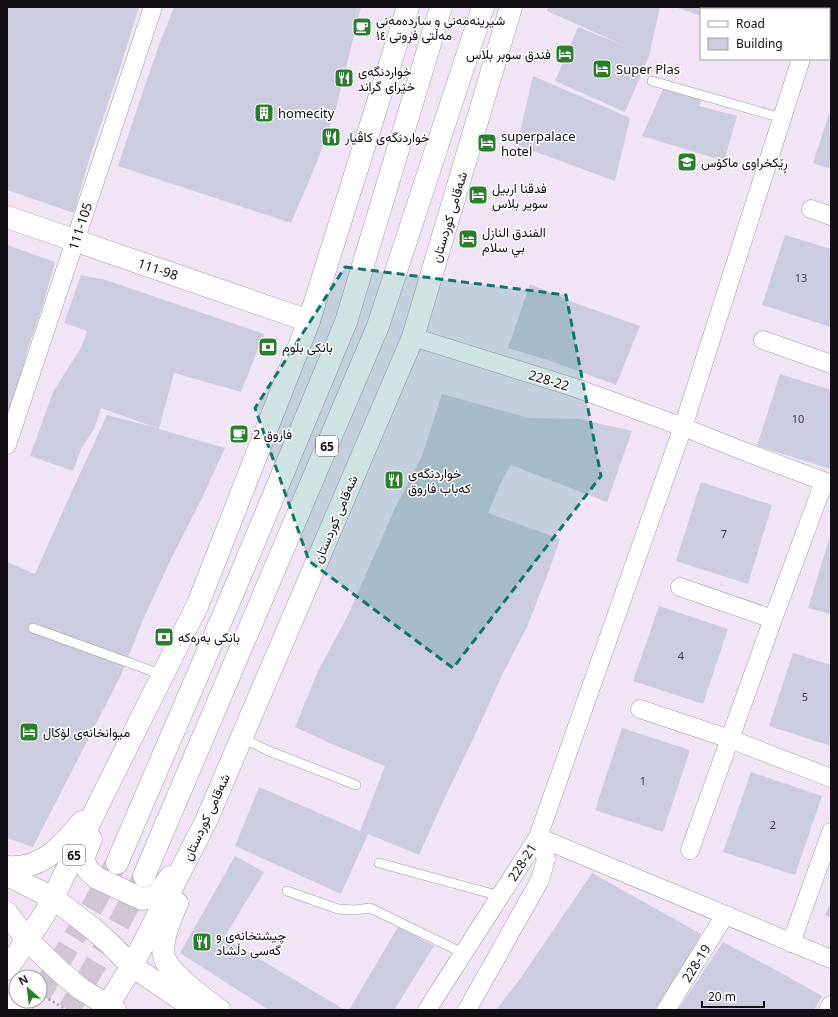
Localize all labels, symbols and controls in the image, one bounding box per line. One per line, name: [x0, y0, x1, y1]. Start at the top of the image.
legend: [700, 8, 830, 60]
place label: شیرینەمەنی و ساردەمەنی مەڵتی فروتی ١٤: [376, 11, 505, 44]
text: Road: [736, 15, 765, 32]
cafe icon: شیرینەمەنی و ساردەمەنی مەڵتی فروتی ١٤: [351, 16, 373, 38]
text: Building: [736, 35, 783, 52]
hotel icon: فندق سوبر بلاس: [554, 43, 576, 65]
place label: فندق سوبر بلاس: [466, 45, 551, 63]
hotel icon: Super Plas: [591, 58, 613, 80]
place label: Super Plas: [616, 60, 680, 78]
place label: خواردنگەی خێرای گراند: [358, 62, 415, 95]
restaurant icon: خواردنگەی خێرای گراند: [333, 67, 355, 89]
building icon: homecity: [253, 102, 275, 124]
place label: homecity: [278, 104, 335, 122]
restaurant icon: خواردنگەی کاڤیار: [320, 126, 342, 148]
place label: superpalace hotel: [501, 127, 575, 160]
place label: خواردنگەی کاڤیار: [344, 128, 430, 146]
hotel icon: superpalace hotel: [476, 132, 498, 154]
school or university icon: ڕێکخراوی ماکۆس: [676, 151, 698, 173]
place label: ڕێکخراوی ماکۆس: [701, 153, 788, 173]
street label: شەقامی کوردستان: [427, 169, 471, 265]
place label: فدقنا اربيل سوير بلاس: [492, 179, 548, 212]
hotel icon: فدقنا اربيل سوير بلاس: [467, 184, 489, 206]
street label: 111-105: [64, 200, 96, 252]
place label: الفندق النازل بي سلام: [482, 223, 546, 258]
hotel icon: الفندق النازل بي سلام: [457, 228, 479, 250]
street label: 111-98: [136, 254, 180, 284]
house number: 13: [795, 270, 807, 285]
bank icon: بانکی بلوم: [257, 336, 279, 358]
place label: بانکی بلوم: [282, 338, 333, 356]
street label: 228-22: [527, 365, 571, 395]
house number: 10: [792, 411, 804, 426]
cafe icon: فاروق 2: [228, 423, 250, 445]
place label: فاروق 2: [253, 425, 292, 443]
road number: 65: [316, 436, 338, 456]
place label: خواردنگەی کەباب فاروق: [408, 464, 471, 497]
restaurant icon: خواردنگەی کەباب فاروق: [383, 469, 405, 491]
street label: شەقامی کوردستان: [308, 472, 362, 566]
house number: 7: [721, 526, 727, 541]
bank icon: بانکی بەرەکە: [153, 626, 175, 648]
place label: بانکی بەرەکە: [178, 628, 240, 646]
house number: 4: [678, 648, 685, 663]
house number: 5: [802, 689, 808, 704]
hotel icon: میوانخانەی لۆکال: [18, 721, 40, 743]
place label: میوانخانەی لۆکال: [43, 723, 130, 741]
street label: شەقامی کوردستان: [178, 771, 234, 863]
house number: 1: [640, 773, 646, 788]
house number: 2: [770, 817, 776, 832]
street label: 228-21: [503, 840, 541, 884]
road number: 65: [63, 845, 85, 865]
place label: چیشتخانەی و گەسی دڵشاد: [216, 926, 286, 959]
restaurant icon: چیشتخانەی و گەسی دڵشاد: [191, 931, 213, 953]
street label: 228-19: [677, 941, 715, 985]
north arrow: [8, 969, 48, 1009]
text: N: [16, 971, 31, 988]
scale bar: [702, 983, 764, 1009]
text: 20 m: [708, 988, 736, 1005]

